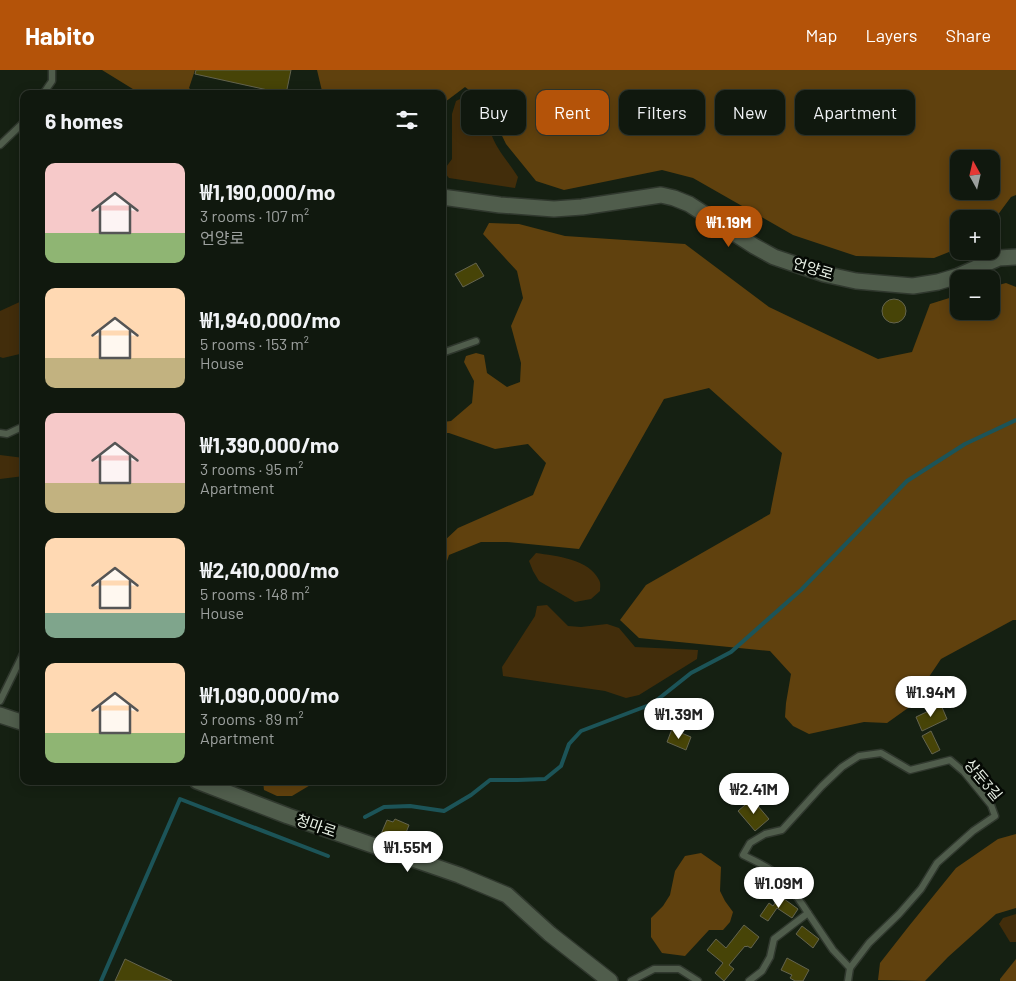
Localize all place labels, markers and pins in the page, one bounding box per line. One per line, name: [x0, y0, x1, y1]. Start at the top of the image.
pin: ₩1.19M: [688, 206, 770, 248]
pin: ₩1.94M: [890, 676, 972, 718]
pin: ₩1.39M: [638, 698, 720, 740]
pin: ₩2.41M: [713, 772, 795, 815]
pin: ₩1.55M: [367, 830, 449, 873]
pin: ₩1.09M: [738, 866, 820, 909]

